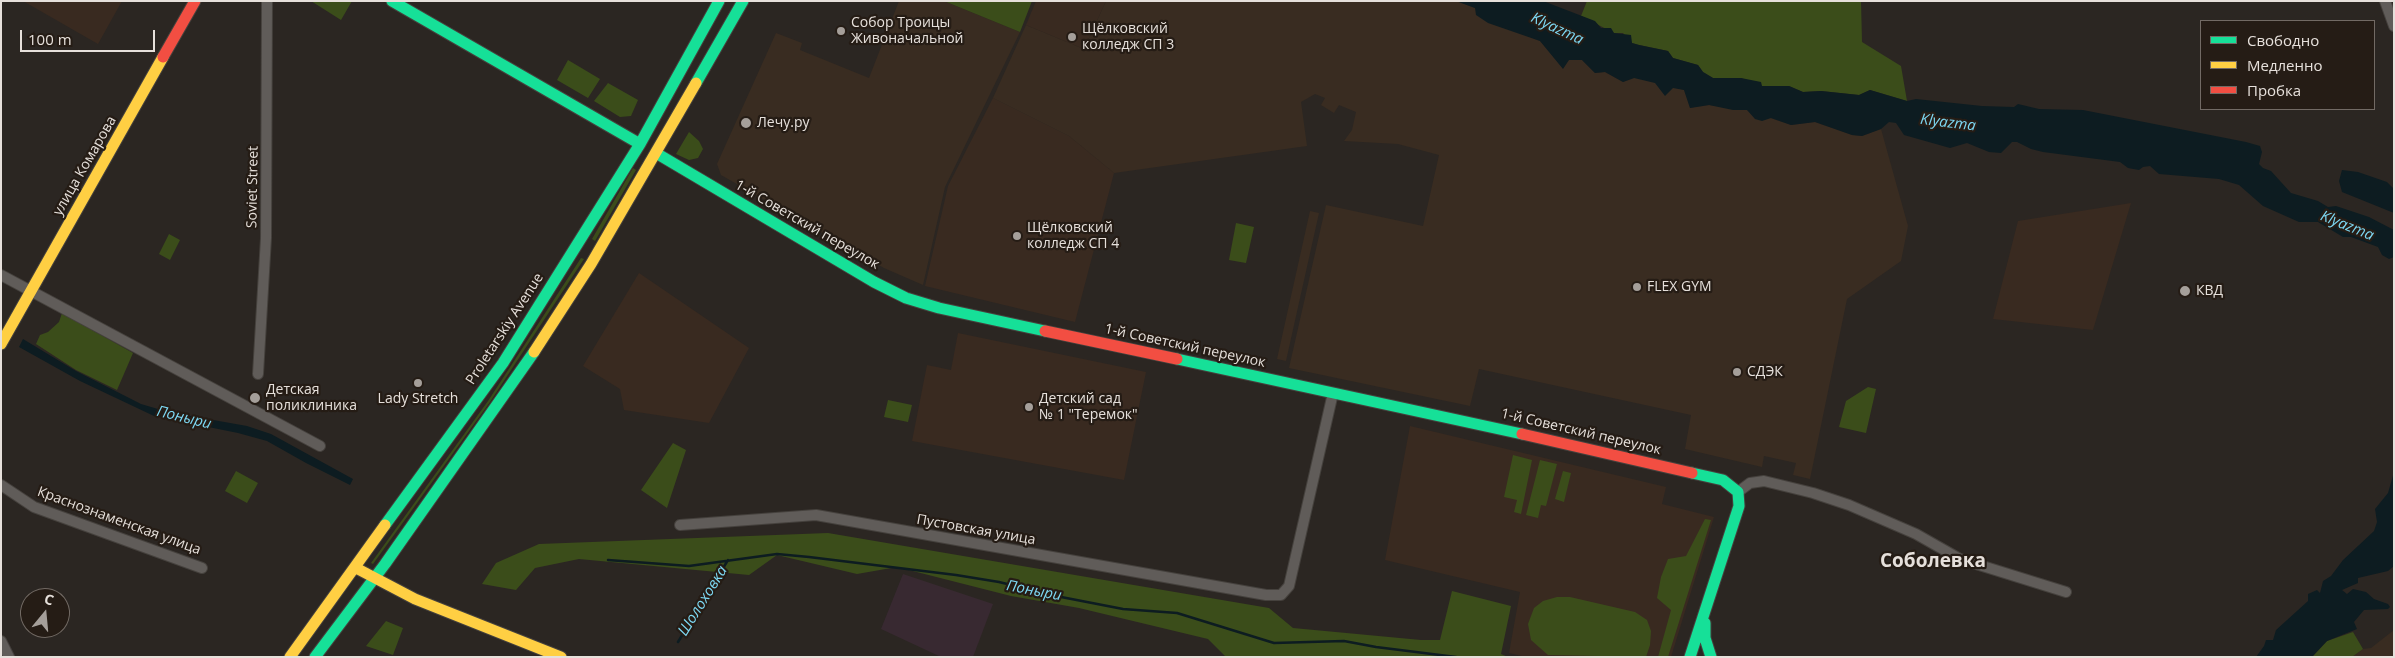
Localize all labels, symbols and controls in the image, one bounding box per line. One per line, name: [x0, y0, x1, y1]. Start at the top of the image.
water label: Klyazma: [1528, 9, 1586, 49]
place label: Собор Троицы Живоначальной: [851, 15, 964, 48]
scale bar: [22, 20, 158, 52]
legend: [2200, 20, 2375, 110]
place label: Щёлковский колледж СП 3: [1082, 21, 1174, 54]
marker: Собор Троицы Живоначальной: [835, 25, 847, 37]
text: 100 m: [28, 29, 72, 49]
text: Свободно: [2247, 30, 2319, 50]
marker: Щёлковский колледж СП 3: [1066, 31, 1078, 43]
text: Медленно: [2247, 55, 2323, 75]
text: Пробка: [2247, 80, 2301, 100]
water label: Klyazma: [1919, 111, 1977, 135]
street label: улица Комарова: [50, 113, 120, 219]
place label: Лечу.ру: [757, 115, 809, 131]
marker: Лечу.ру: [739, 116, 753, 130]
street label: Soviet Street: [244, 146, 262, 228]
street label: 1-й Советский переулок: [732, 177, 882, 273]
water label: Klyazma: [2318, 207, 2376, 245]
place label: Щёлковский колледж СП 4: [1027, 220, 1119, 252]
marker: Щёлковский колледж СП 4: [1011, 230, 1023, 242]
street label: Proletarskiy Avenue: [463, 270, 547, 388]
place label: FLEX GYM: [1647, 279, 1712, 295]
marker: FLEX GYM: [1631, 281, 1643, 293]
place label: КВД: [2196, 283, 2223, 299]
marker: КВД: [2178, 284, 2192, 298]
street label: 1-й Советский переулок: [1103, 321, 1267, 371]
place label: СДЭК: [1747, 364, 1783, 380]
marker: СДЭК: [1731, 366, 1743, 378]
marker: Lady Stretch: [412, 377, 424, 389]
place label: Детская поликлиника: [266, 382, 357, 414]
marker: Детская поликлиника: [248, 391, 262, 405]
place label: Lady Stretch: [378, 391, 458, 407]
place label: Детский сад № 1 "Теремок": [1039, 391, 1138, 424]
marker: Детский сад № 1 "Теремок": [1023, 401, 1035, 413]
water label: Поныри: [155, 403, 213, 433]
street label: 1-й Советский переулок: [1499, 405, 1663, 459]
street label: Краснознаменская улица: [35, 484, 203, 558]
street label: Пустовская улица: [915, 511, 1037, 549]
district label: Соболевка: [1880, 551, 1986, 573]
water label: Шолоховка: [675, 563, 731, 639]
water label: Поныри: [1005, 577, 1063, 605]
north arrow: [20, 588, 70, 638]
text: С: [42, 589, 56, 610]

